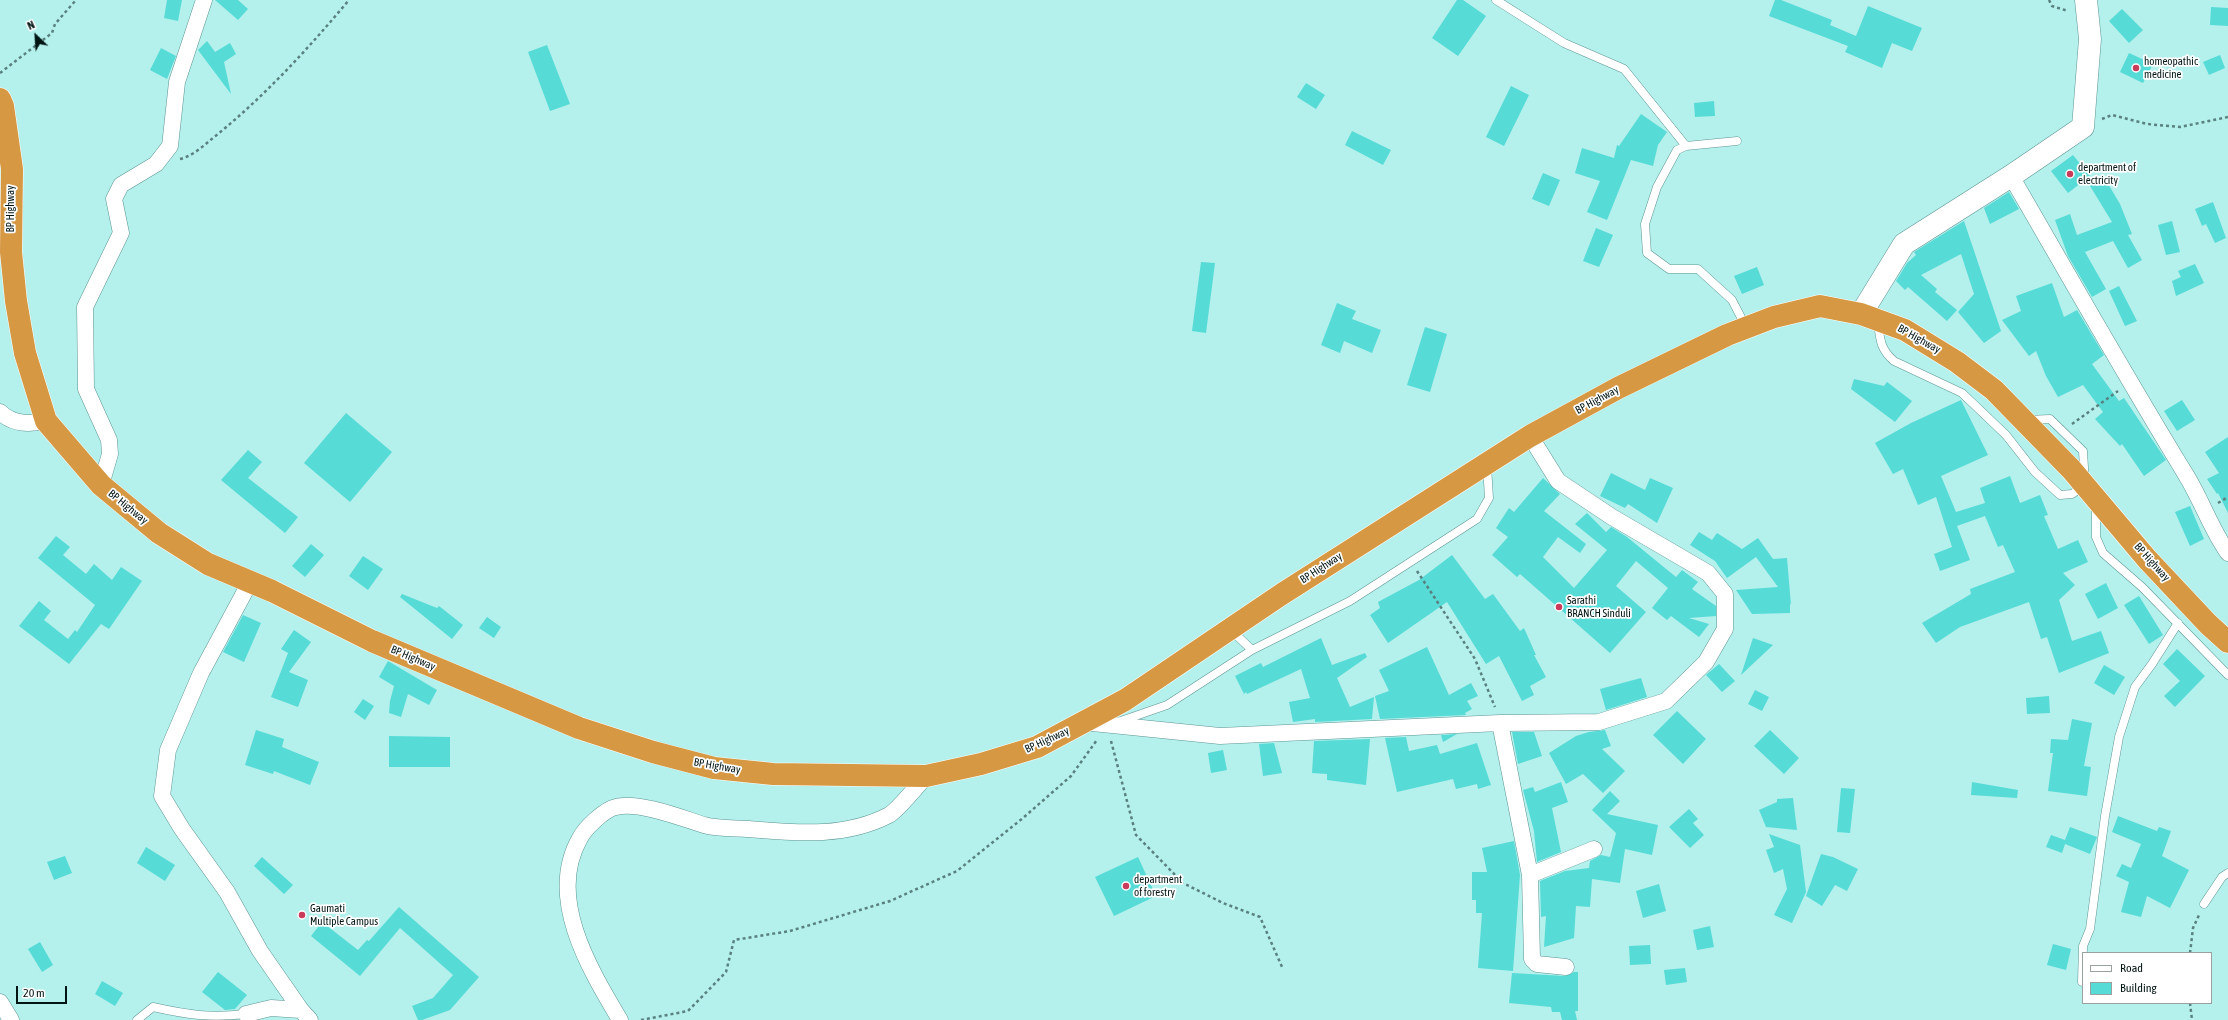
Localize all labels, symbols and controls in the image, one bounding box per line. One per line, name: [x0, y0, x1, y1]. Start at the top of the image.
north arrow: [16, 16, 56, 56]
text: N: [25, 18, 36, 32]
place label: homeopathic medicine: [2144, 55, 2198, 81]
marker: homeopathic medicine: [2131, 63, 2141, 73]
place label: department of electricity: [2078, 161, 2136, 187]
marker: department of electricity: [2065, 169, 2075, 179]
street label: BP Highway: [4, 185, 18, 233]
street label: BP Highway: [1895, 322, 1943, 356]
street label: BP Highway: [1573, 383, 1621, 417]
street label: BP Highway: [106, 487, 150, 527]
street label: BP Highway: [2131, 540, 2173, 584]
street label: BP Highway: [1298, 550, 1344, 586]
place label: Sarathi BRANCH Sinduli: [1567, 594, 1631, 620]
marker: Sarathi BRANCH Sinduli: [1554, 602, 1564, 612]
street label: BP Highway: [389, 643, 437, 673]
street label: BP Highway: [1023, 724, 1071, 756]
street label: BP Highway: [693, 755, 741, 777]
place label: department of forestry: [1134, 873, 1182, 899]
marker: department of forestry: [1121, 881, 1131, 891]
place label: Gaumati Multiple Campus: [310, 902, 378, 928]
marker: Gaumati Multiple Campus: [297, 910, 307, 920]
legend: [2082, 952, 2212, 1004]
text: Road: [2120, 961, 2143, 975]
scale bar: [18, 978, 69, 1004]
text: Building: [2120, 981, 2157, 995]
text: 20 m: [23, 986, 45, 1000]

